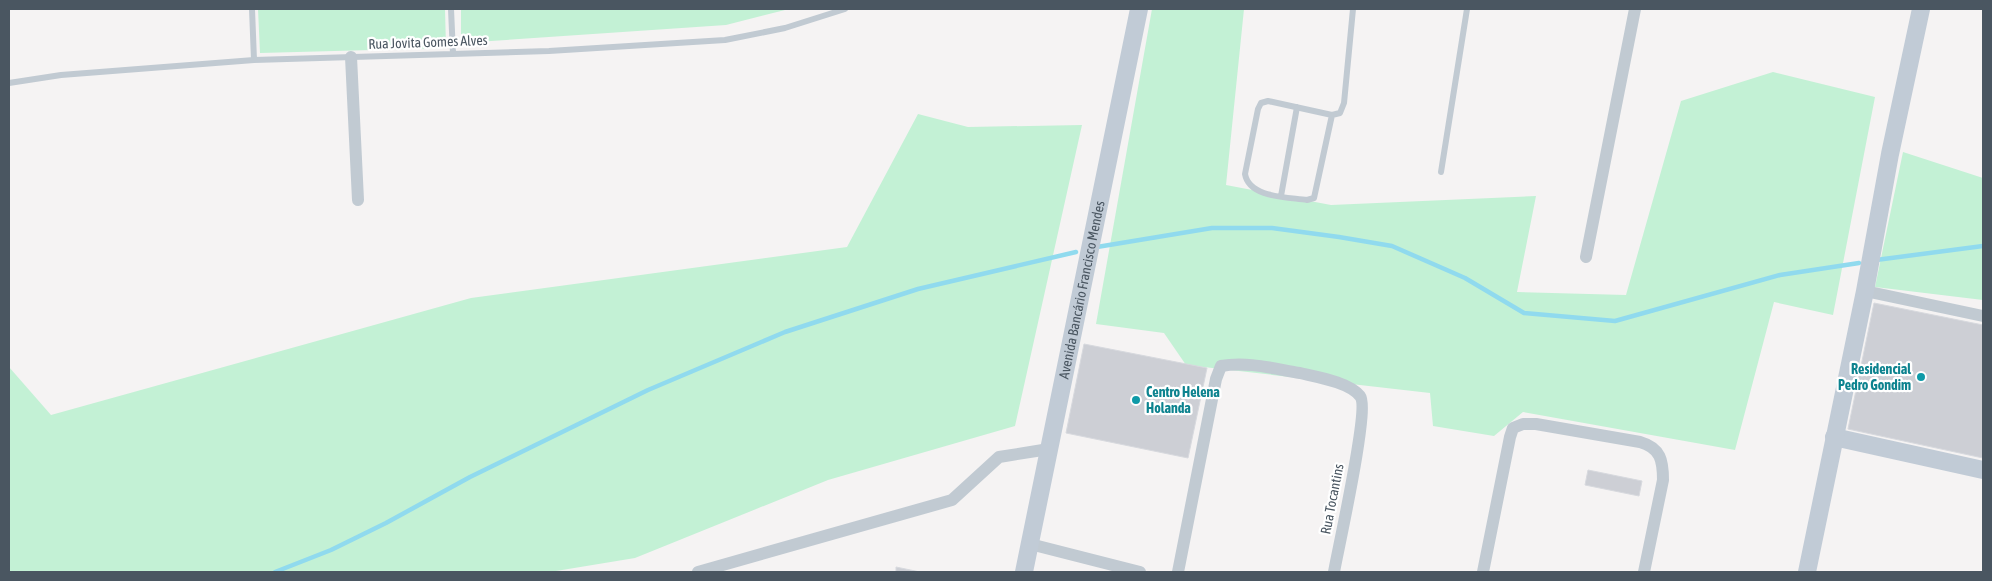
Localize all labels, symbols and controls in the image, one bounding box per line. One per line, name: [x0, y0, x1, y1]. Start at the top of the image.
street label: Rua Jovita Gomes Alves: [368, 32, 488, 52]
street label: Avenida Bancário Francisco Mendes: [1056, 199, 1108, 380]
place label: Residencial Pedro Gondim: [1838, 361, 1911, 393]
marker: Residencial Pedro Gondim: [1915, 371, 1927, 383]
place label: Centro Helena Holanda: [1146, 384, 1220, 416]
marker: Centro Helena Holanda: [1130, 394, 1142, 406]
street label: Rua Tocantins: [1317, 462, 1347, 536]

